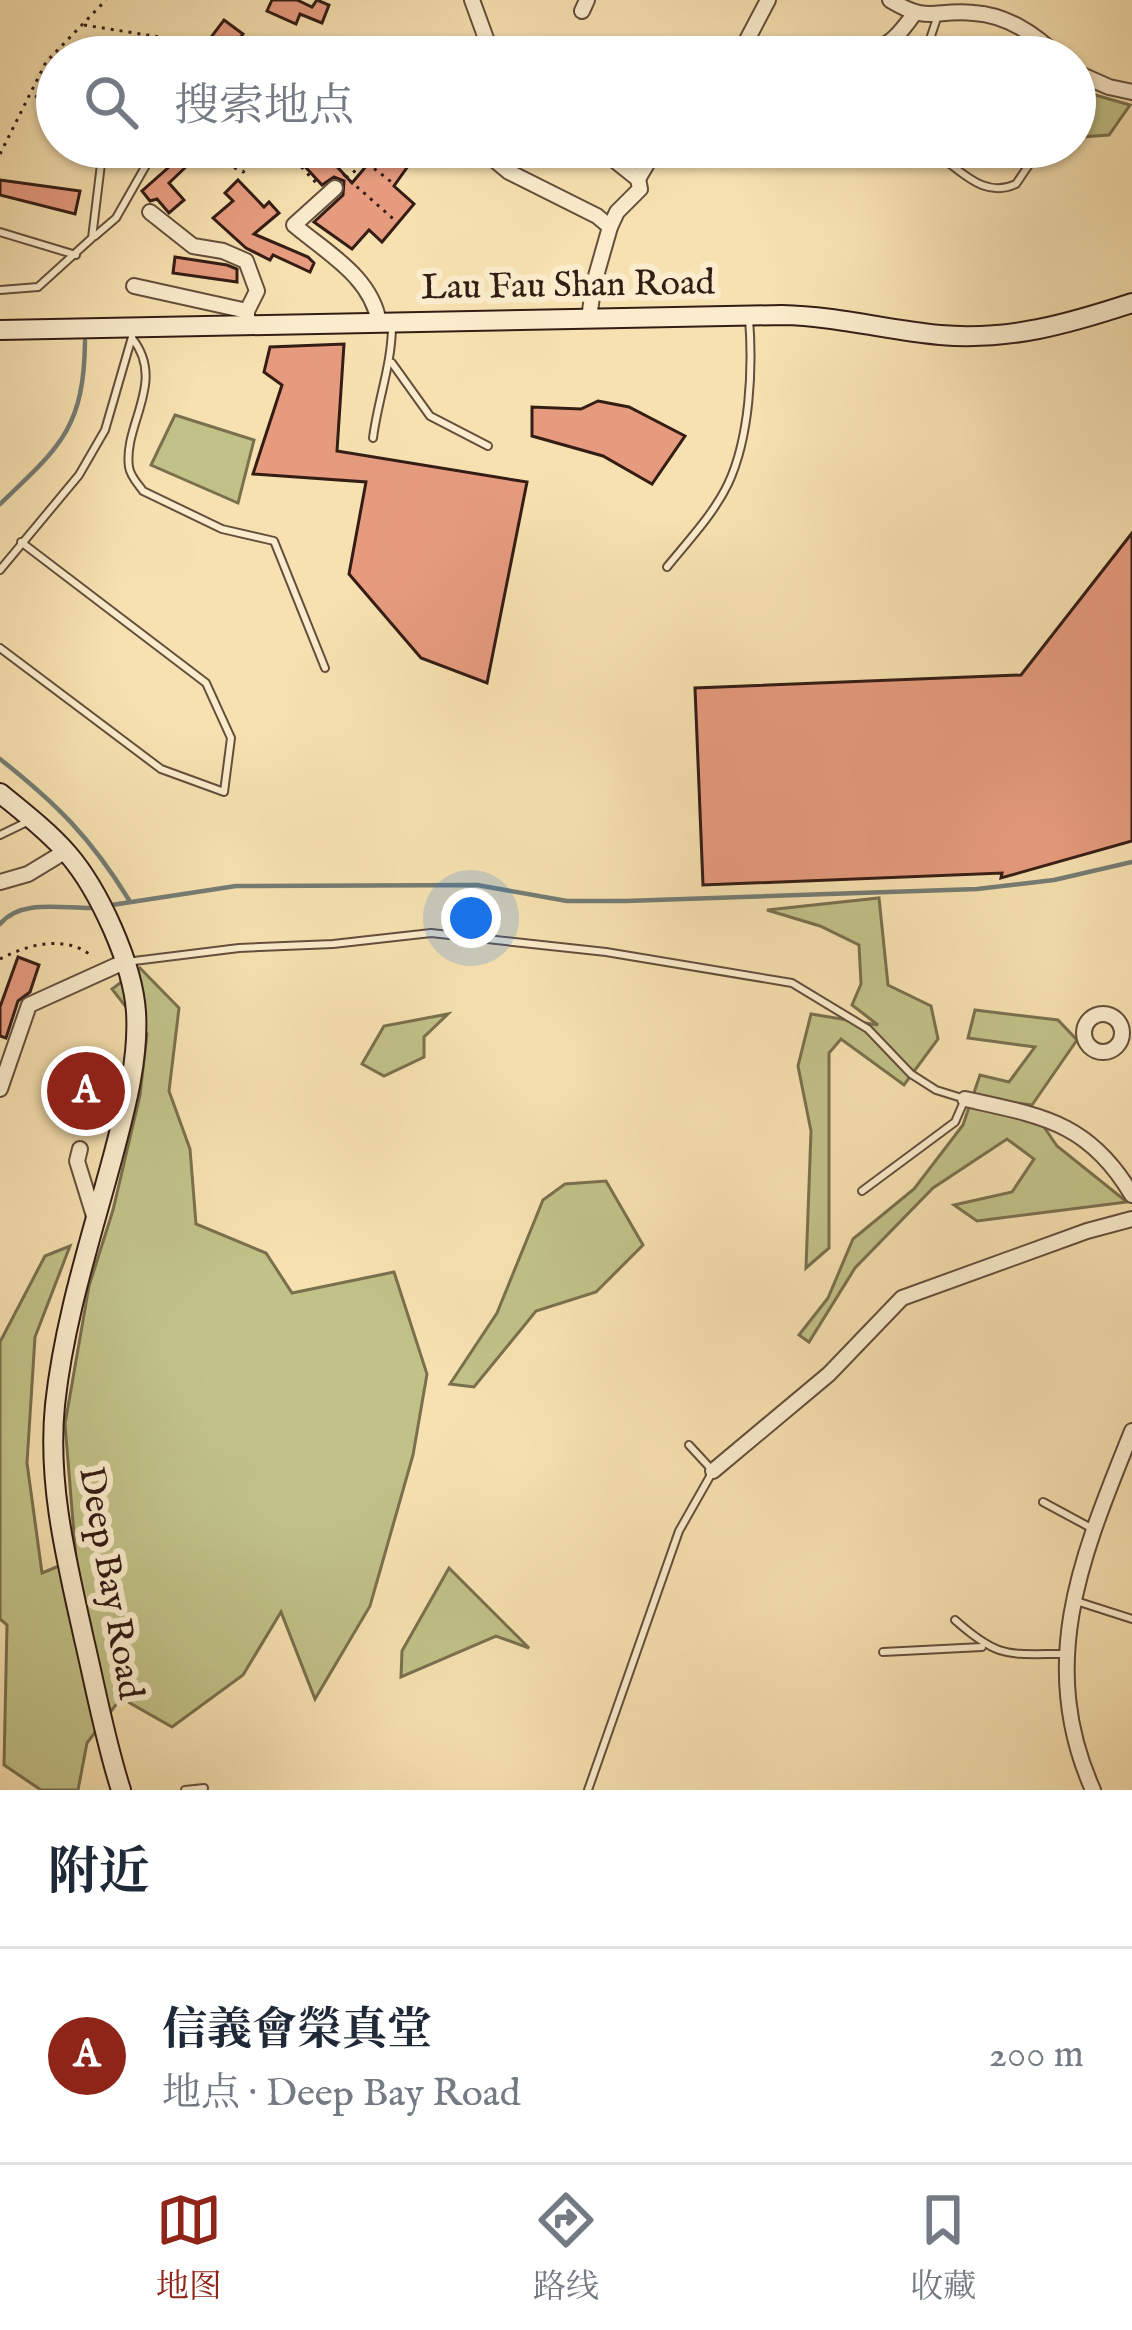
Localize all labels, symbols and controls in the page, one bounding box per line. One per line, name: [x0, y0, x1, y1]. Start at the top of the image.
search box: [36, 36, 1096, 168]
icon: search: [78, 69, 144, 135]
text: 搜索地点: [174, 79, 354, 136]
street label: Lau Fau Shan Road: [421, 260, 716, 312]
your location: [441, 888, 501, 948]
pin: A: [47, 1046, 125, 1136]
street label: Deep Bay Road: [67, 1463, 153, 1704]
text: 附近: [48, 1842, 150, 1907]
text: 信義會榮真堂: [162, 2003, 432, 2060]
text: A: [74, 2031, 100, 2080]
text: 200 m: [989, 2031, 1084, 2080]
text: 地点 · Deep Bay Road: [162, 2070, 521, 2119]
tab: 地图: [156, 2187, 222, 2309]
tab: 路线: [533, 2187, 599, 2309]
tab: 收藏: [910, 2187, 976, 2309]

